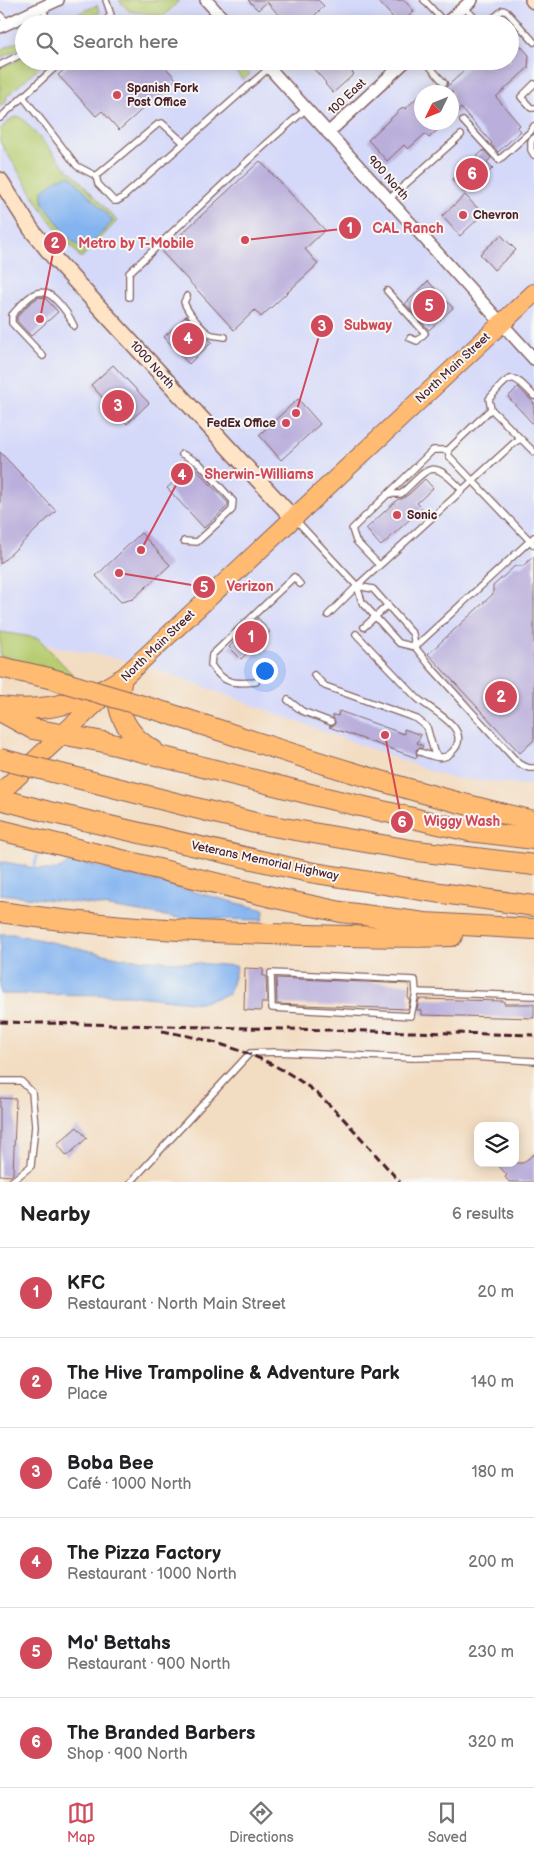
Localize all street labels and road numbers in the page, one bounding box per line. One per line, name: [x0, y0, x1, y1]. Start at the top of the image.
street label: 100 East: [325, 76, 369, 118]
street label: 900 North: [364, 153, 412, 204]
street label: North Main Street: [413, 329, 494, 406]
street label: 1000 North: [126, 338, 178, 392]
street label: North Main Street: [118, 607, 198, 685]
street label: Veterans Memorial Highway: [190, 838, 341, 884]

